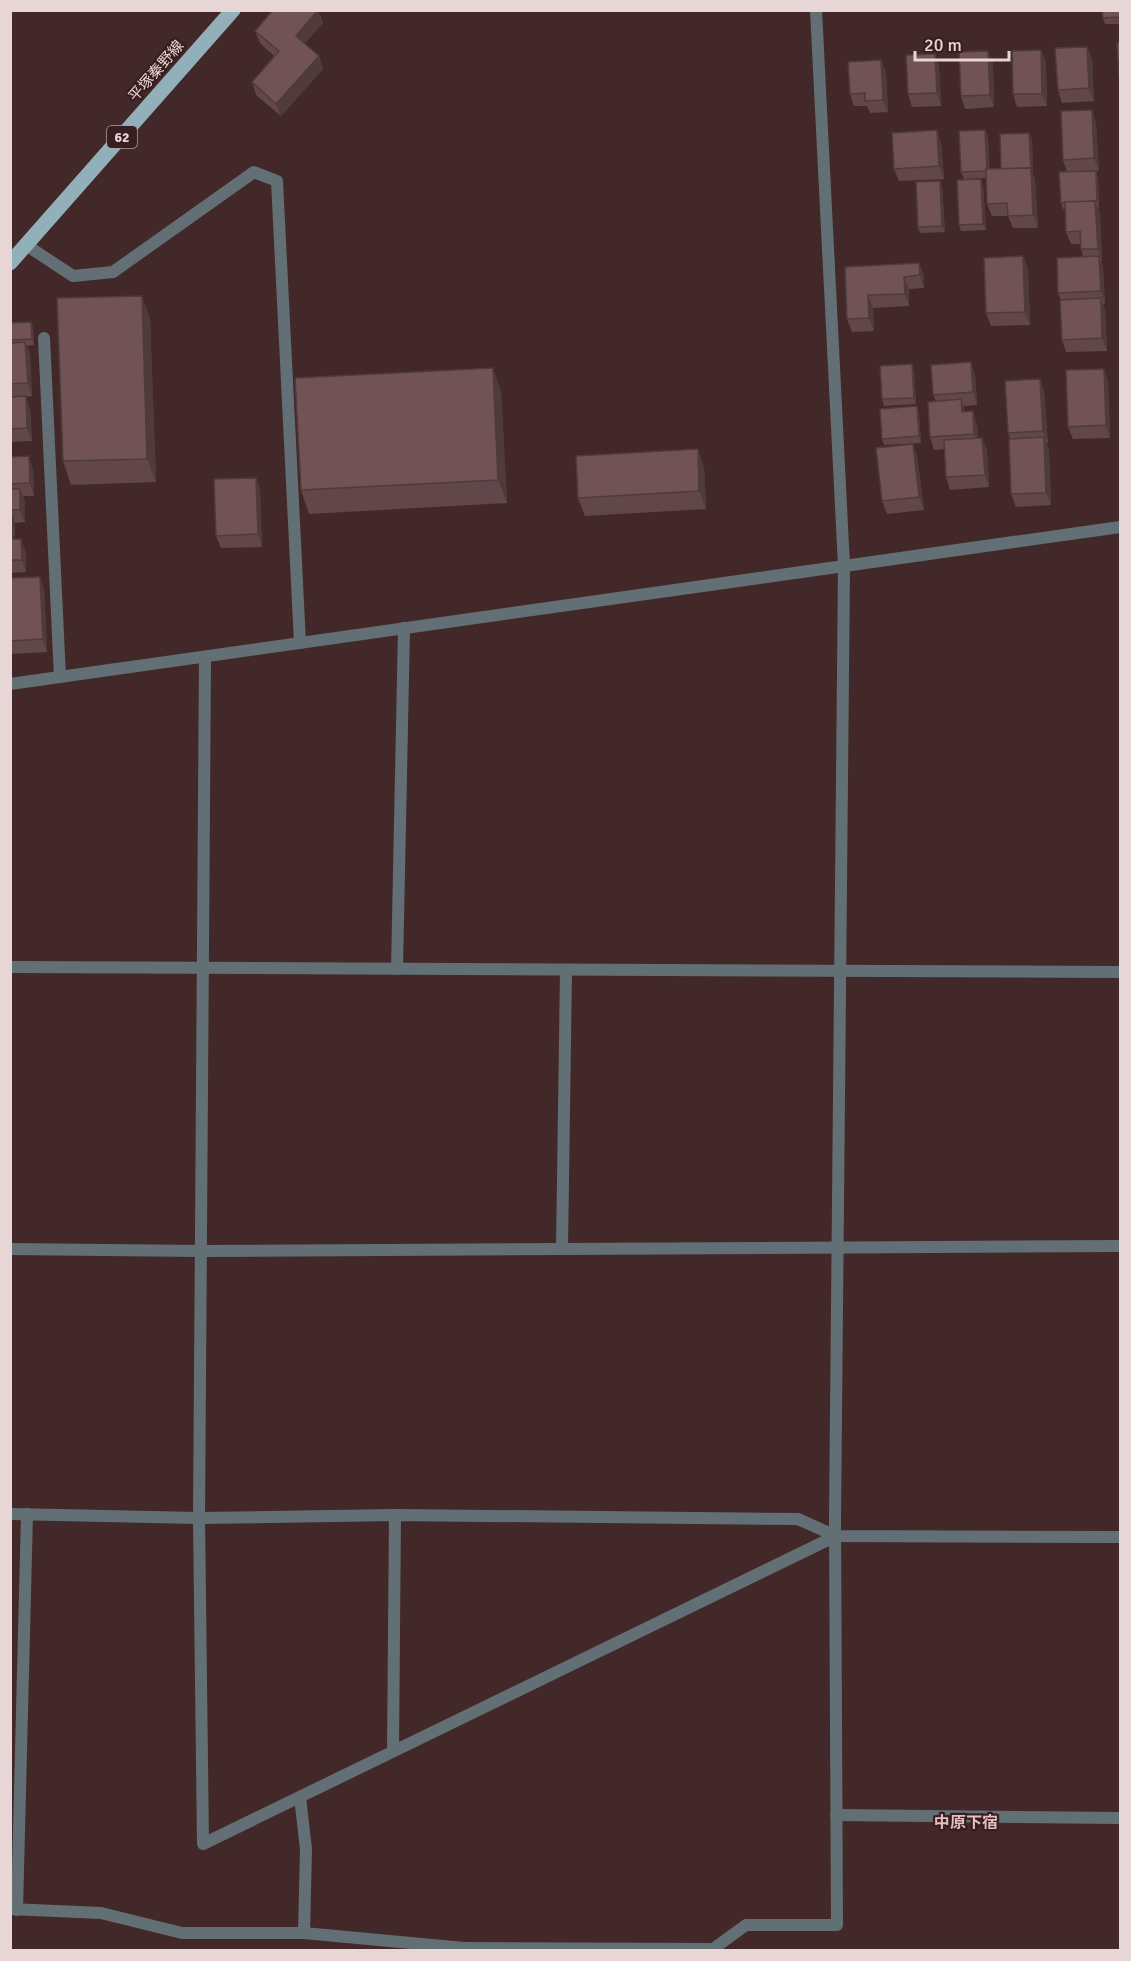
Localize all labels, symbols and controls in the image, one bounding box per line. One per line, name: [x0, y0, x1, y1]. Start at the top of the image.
scale bar: [915, 24, 1010, 62]
text: 20 m: [924, 34, 962, 56]
street label: 平塚秦野線: [125, 37, 187, 105]
road number: 62: [107, 126, 137, 148]
district label: 中原下宿: [934, 1813, 998, 1833]

